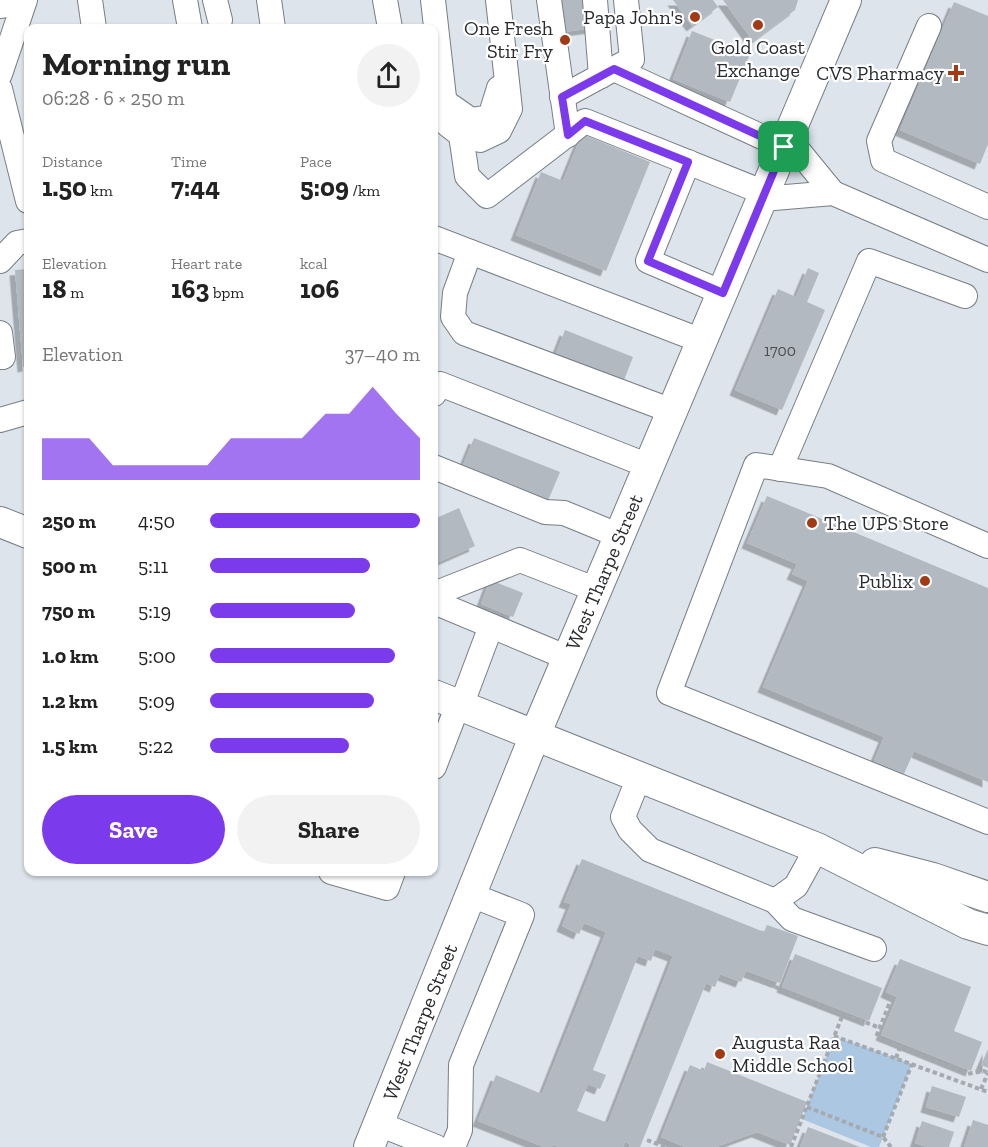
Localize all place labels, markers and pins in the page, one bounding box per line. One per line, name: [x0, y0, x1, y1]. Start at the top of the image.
place label: Papa John's: [583, 5, 683, 29]
marker: Papa John's: [688, 10, 702, 24]
place label: One Fresh Stir Fry: [464, 16, 554, 63]
marker: Gold Coast Exchange: [751, 18, 765, 32]
marker: One Fresh Stir Fry: [558, 33, 572, 47]
place label: Gold Coast Exchange: [711, 35, 806, 82]
place label: CVS Pharmacy: [816, 61, 945, 85]
marker: CVS Pharmacy: [949, 66, 963, 80]
pin: [758, 121, 809, 172]
place label: The UPS Store: [824, 511, 949, 535]
marker: The UPS Store: [805, 516, 819, 530]
place label: Publix: [858, 569, 913, 593]
marker: Publix: [918, 574, 932, 588]
place label: Augusta Raa Middle School: [732, 1030, 853, 1077]
marker: Augusta Raa Middle School: [713, 1047, 727, 1061]

